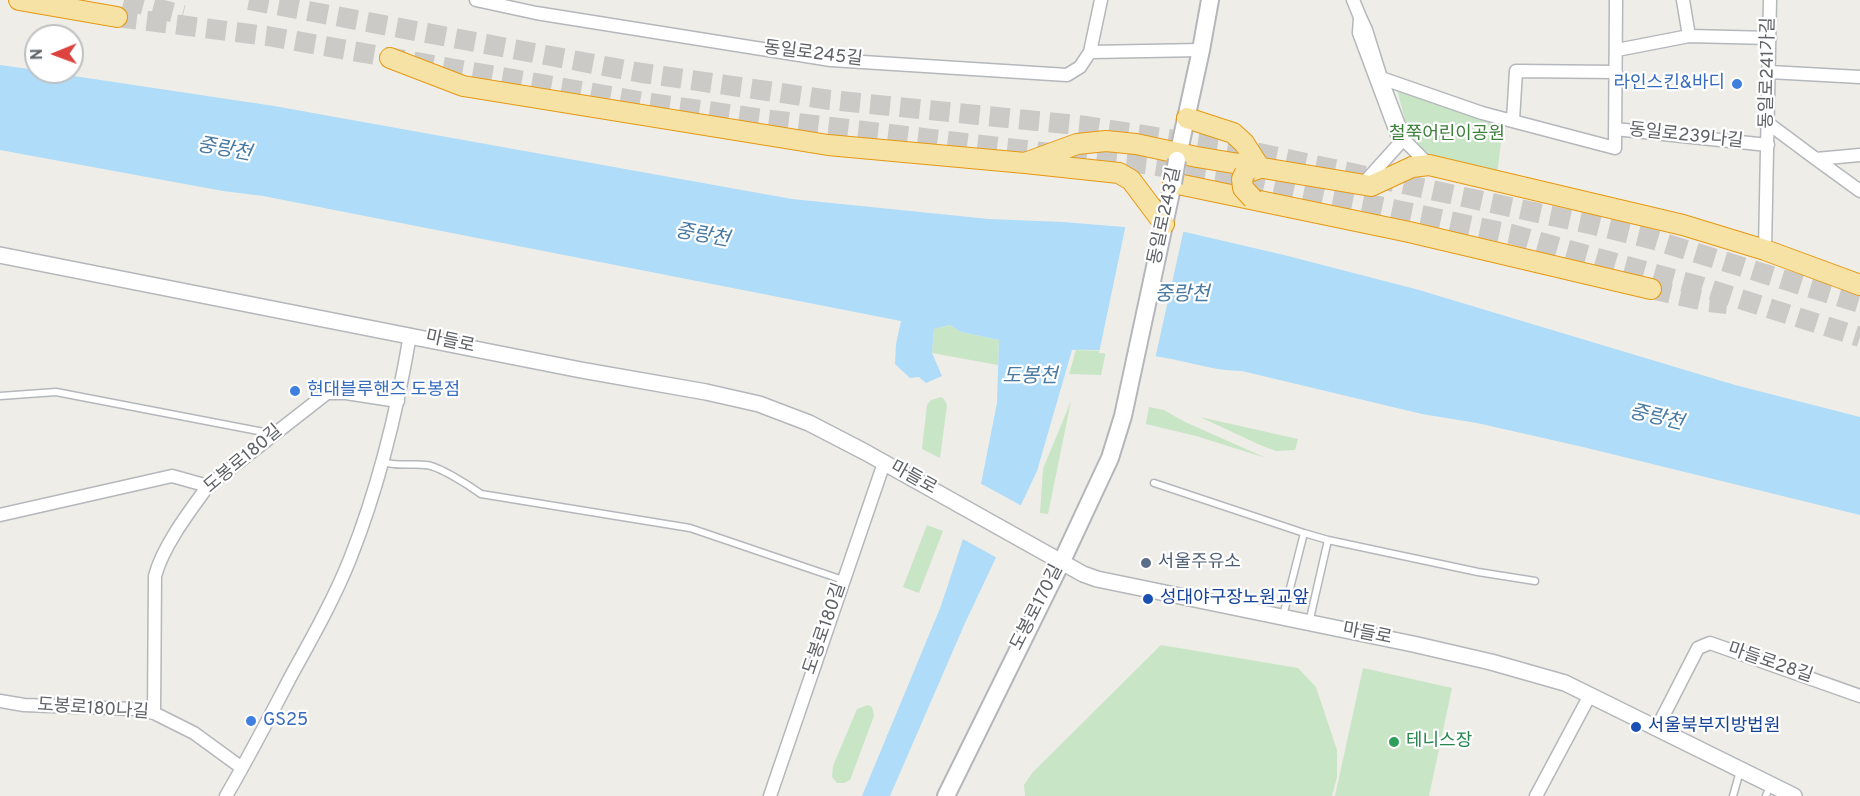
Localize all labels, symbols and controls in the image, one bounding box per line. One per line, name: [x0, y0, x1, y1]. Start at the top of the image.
street label: 동일로241가길: [1757, 17, 1781, 129]
north arrow: [24, 24, 84, 84]
street label: 동일로245길: [762, 38, 864, 72]
text: N: [28, 48, 48, 60]
place label: 라인스킨&바디: [1613, 73, 1725, 95]
marker: 라인스킨&바디: [1730, 77, 1744, 91]
street label: 동일로239나길: [1628, 120, 1744, 154]
park label: 철쭉어린이공원: [1389, 124, 1505, 146]
water label: 중랑천: [195, 134, 253, 168]
street label: 동일로243길: [1145, 165, 1187, 267]
water label: 중랑천: [673, 220, 731, 254]
water label: 중랑천: [1154, 284, 1210, 308]
street label: 마들로: [423, 327, 477, 359]
water label: 도봉천: [1002, 366, 1058, 390]
place label: 현대블루핸즈 도봉점: [307, 380, 460, 402]
marker: 현대블루핸즈 도봉점: [288, 384, 302, 398]
water label: 중랑천: [1626, 401, 1686, 437]
street label: 도봉로180길: [201, 421, 287, 499]
street label: 마들로: [886, 458, 940, 500]
place label: 서울주유소: [1158, 552, 1241, 574]
marker: 서울주유소: [1139, 556, 1153, 570]
street label: 도봉로170길: [1007, 562, 1069, 654]
street label: 도봉로180길: [800, 580, 852, 678]
place label: 성대야구장노원교앞: [1160, 588, 1309, 610]
marker: 성대야구장노원교앞: [1141, 592, 1155, 606]
street label: 마들로: [1341, 620, 1393, 650]
street label: 마들로28길: [1725, 639, 1815, 689]
street label: 도봉로180나길: [36, 695, 150, 725]
place label: GS25: [263, 710, 308, 732]
marker: GS25: [244, 714, 258, 728]
place label: 서울북부지방법원: [1648, 716, 1780, 738]
marker: 서울북부지방법원: [1629, 720, 1643, 734]
place label: 테니스장: [1406, 731, 1472, 753]
marker: 테니스장: [1387, 735, 1401, 749]

